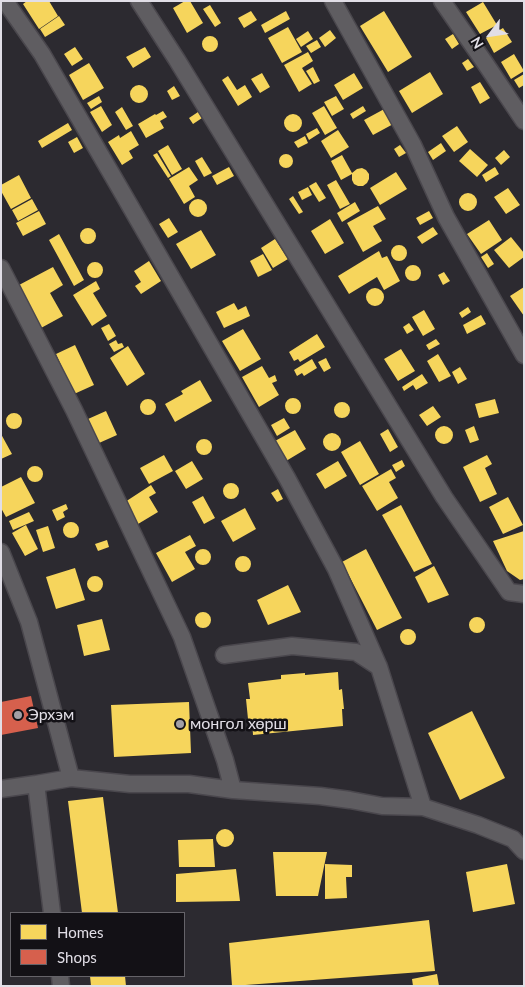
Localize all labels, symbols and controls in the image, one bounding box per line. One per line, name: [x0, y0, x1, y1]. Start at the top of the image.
north arrow: [465, 10, 515, 60]
text: N: [467, 34, 487, 52]
place label: Эрхэм: [28, 705, 74, 725]
marker: Эрхэм: [12, 709, 24, 721]
place label: монгол хөрш: [190, 714, 287, 734]
marker: монгол хөрш: [174, 718, 186, 730]
legend: [10, 912, 185, 977]
text: Homes: [57, 923, 103, 941]
text: Shops: [57, 948, 97, 966]

